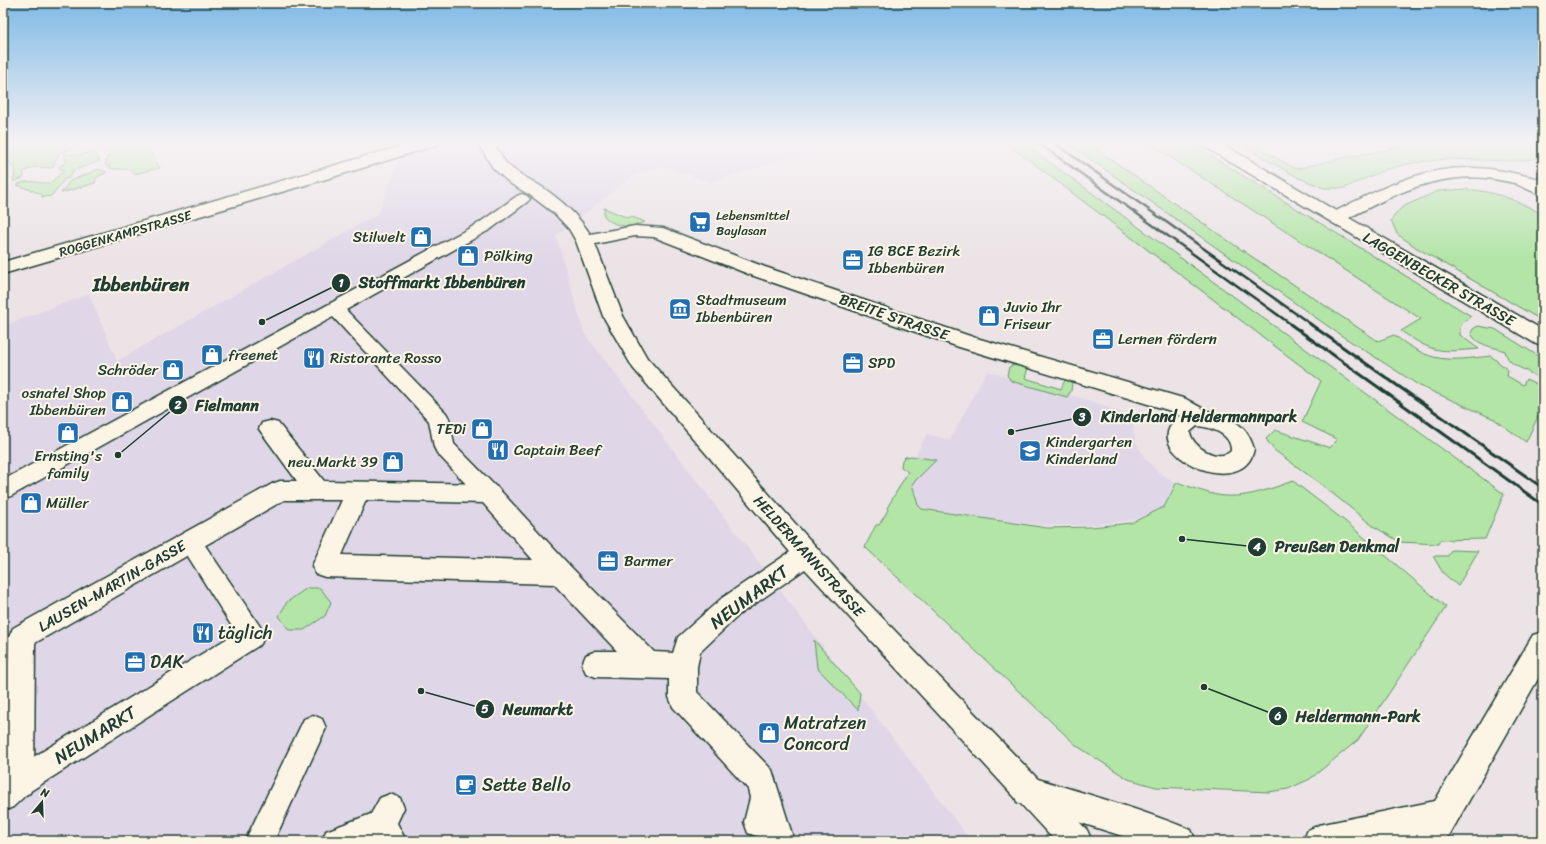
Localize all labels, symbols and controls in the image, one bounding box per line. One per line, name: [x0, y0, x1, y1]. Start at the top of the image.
street label: ROGGENKAMPSTRASSE: [56, 203, 195, 263]
place label: Lebensmittel Baylasan: [716, 204, 790, 242]
supermarket icon: Lebensmittel Baylasan: [687, 209, 713, 235]
place label: Stilwelt: [353, 224, 406, 250]
shop icon: Stilwelt: [408, 224, 434, 250]
street label: LAGGENBECKER STRASSE: [1358, 225, 1522, 334]
place label: IG BCE Bezirk Ibbenbüren: [867, 238, 961, 281]
shop icon: Pölking: [455, 243, 481, 269]
place label: Pölking: [484, 243, 533, 269]
office icon: IG BCE Bezirk Ibbenbüren: [840, 247, 866, 273]
district label: Ibbenbüren: [92, 268, 190, 301]
text: Stoffmarkt Ibbenbüren: [358, 268, 526, 297]
callout: Stoffmarkt Ibbenbüren: [331, 269, 534, 297]
text: 1: [338, 272, 344, 294]
street label: BREITE STRASSE: [836, 286, 954, 348]
place label: Stadtmuseum Ibbenbüren: [695, 287, 787, 330]
place label: Juvio Ihr Friseur: [1003, 294, 1062, 337]
museum icon: Stadtmuseum Ibbenbüren: [667, 296, 693, 322]
shop icon: Juvio Ihr Friseur: [976, 303, 1002, 329]
office icon: Lernen fördern: [1090, 326, 1116, 352]
place label: Lernen fördern: [1118, 326, 1217, 352]
shop icon: freenet: [199, 342, 225, 368]
place label: freenet: [228, 342, 279, 368]
restaurant icon: Ristorante Rosso: [301, 345, 327, 371]
place label: Ristorante Rosso: [330, 345, 442, 371]
office icon: SPD: [840, 350, 866, 376]
place label: SPD: [868, 350, 895, 376]
place label: Schröder: [98, 357, 159, 383]
shop icon: Schröder: [160, 357, 186, 383]
place label: osnatel Shop Ibbenbüren: [22, 380, 106, 423]
shop icon: osnatel Shop Ibbenbüren: [109, 389, 135, 415]
callout: Fielmann: [168, 391, 267, 419]
text: Fielmann: [194, 391, 259, 420]
text: 2: [174, 394, 182, 416]
text: Kinderland Heldermannpark: [1100, 402, 1298, 431]
callout: Kinderland Heldermannpark: [1072, 403, 1305, 431]
text: 3: [1078, 406, 1086, 428]
place label: TEDi: [436, 416, 467, 442]
shop icon: TEDi: [469, 416, 495, 442]
shop icon: Ernsting's family: [55, 420, 81, 446]
place label: Kindergarten Kinderland: [1046, 429, 1132, 472]
restaurant icon: Captain Beef: [485, 437, 511, 463]
place label: Captain Beef: [514, 437, 603, 463]
school or university icon: Kindergarten Kinderland: [1017, 438, 1043, 464]
place label: Ernsting's family: [34, 443, 102, 486]
place label: neu.Markt 39: [288, 449, 378, 475]
shop icon: neu.Markt 39: [380, 449, 406, 475]
street label: HELDERMANNSTRASSE: [747, 489, 872, 624]
shop icon: Müller: [18, 490, 44, 516]
place label: Müller: [46, 490, 90, 516]
street label: LAUSEN-MARTIN-GASSE: [33, 532, 192, 639]
text: Preußen Denkmal: [1275, 532, 1401, 561]
callout: Preußen Denkmal: [1247, 533, 1407, 561]
text: 4: [1252, 536, 1261, 558]
office icon: Barmer: [595, 548, 621, 574]
place label: Barmer: [624, 548, 673, 574]
street label: NEUMARKT: [702, 556, 797, 638]
place label: täglich: [218, 617, 273, 649]
restaurant icon: täglich: [190, 620, 216, 646]
place label: DAK: [150, 646, 185, 678]
office icon: DAK: [122, 649, 148, 675]
callout: Neumarkt: [475, 695, 581, 723]
text: Neumarkt: [502, 695, 573, 724]
street label: NEUMARKT: [47, 696, 144, 773]
text: 5: [481, 698, 489, 720]
callout: Heldermann-Park: [1268, 702, 1429, 730]
text: Heldermann-Park: [1294, 702, 1421, 731]
text: 6: [1274, 705, 1282, 727]
place label: Matratzen Concord: [784, 707, 866, 760]
shop icon: Matratzen Concord: [756, 720, 782, 746]
place label: Sette Bello: [482, 769, 571, 801]
cafe icon: Sette Bello: [453, 772, 479, 798]
north arrow: [22, 782, 62, 822]
text: N: [37, 782, 52, 803]

